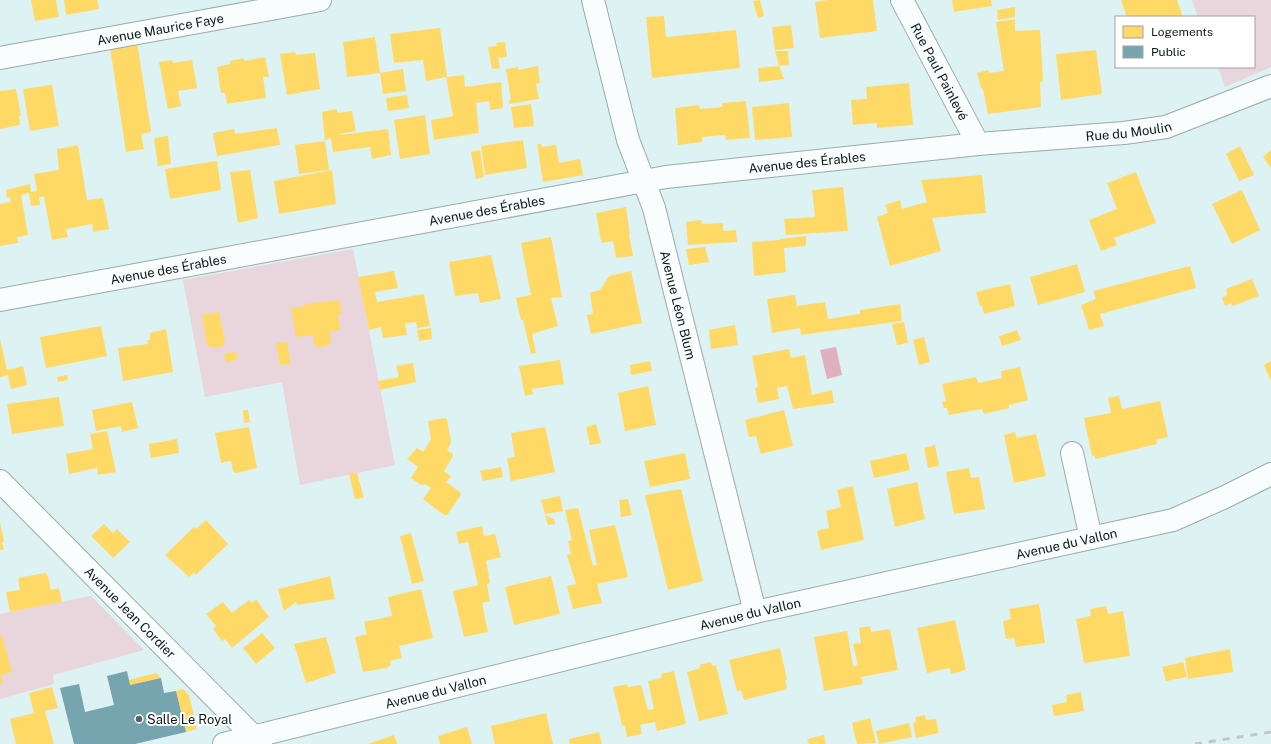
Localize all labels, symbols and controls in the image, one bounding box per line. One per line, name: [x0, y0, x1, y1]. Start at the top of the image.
street label: Avenue Maurice Faye: [96, 11, 225, 48]
legend: [1115, 16, 1255, 68]
street label: Rue Paul Painlevé: [908, 21, 971, 123]
text: Logements: [1151, 25, 1213, 39]
text: Public: [1151, 45, 1186, 59]
street label: Rue du Moulin: [1085, 119, 1174, 144]
street label: Avenue des Érables: [748, 149, 866, 176]
street label: Avenue des Érables: [428, 193, 546, 229]
street label: Avenue Léon Blum: [657, 249, 699, 361]
street label: Avenue des Érables: [109, 251, 227, 287]
street label: Avenue du Vallon: [1014, 526, 1119, 562]
street label: Avenue Jean Cordier: [81, 564, 179, 662]
street label: Avenue du Vallon: [698, 595, 802, 633]
street label: Avenue du Vallon: [384, 672, 488, 712]
place label: Salle Le Royal: [147, 712, 232, 727]
marker: Salle Le Royal: [134, 714, 144, 724]

